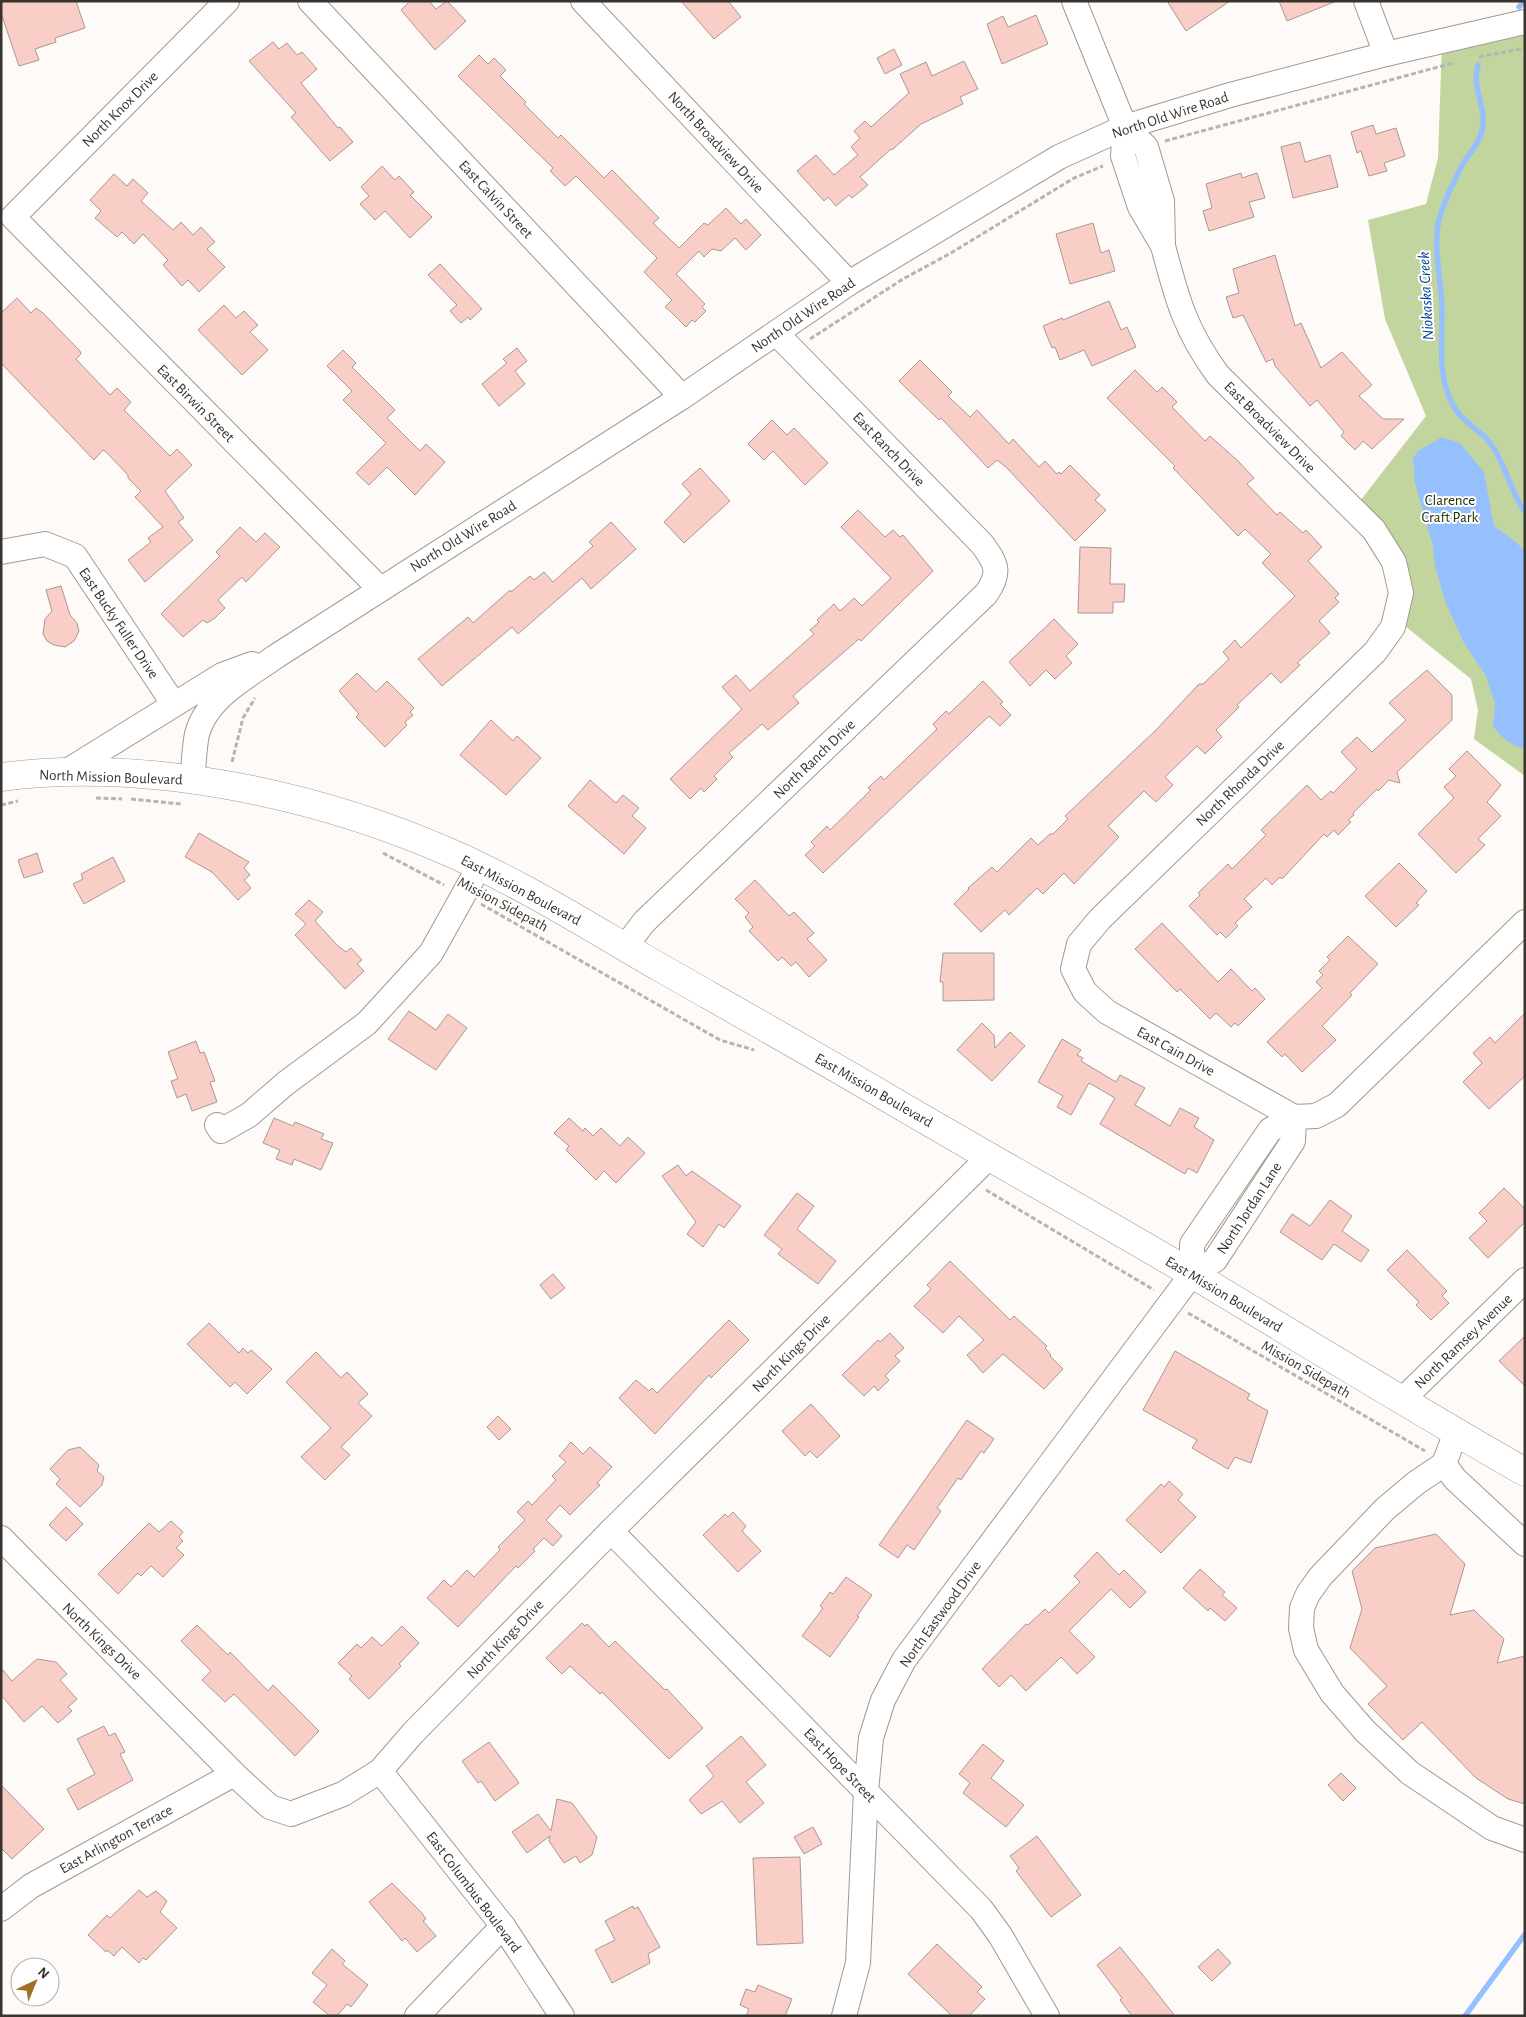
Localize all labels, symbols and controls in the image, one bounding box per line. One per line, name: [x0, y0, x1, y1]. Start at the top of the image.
street label: North Knox Drive: [80, 69, 161, 150]
street label: North Broadview Drive: [665, 89, 766, 196]
street label: North Old Wire Road: [1110, 89, 1231, 141]
street label: East Calvin Street: [456, 157, 536, 241]
water label: Niokaska Creek: [1416, 251, 1436, 341]
street label: North Old Wire Road: [749, 275, 858, 356]
street label: East Birwin Street: [154, 362, 237, 445]
street label: East Broadview Drive: [1221, 379, 1318, 476]
street label: East Ranch Drive: [850, 409, 928, 489]
park label: Clarence Craft Park: [1422, 493, 1479, 525]
street label: North Old Wire Road: [408, 498, 519, 575]
street label: East Bucky Fuller Drive: [76, 565, 161, 681]
street label: North Ranch Drive: [771, 717, 858, 802]
street label: North Rhonda Drive: [1193, 737, 1287, 829]
street label: North Mission Boulevard: [39, 767, 183, 788]
street label: East Mission Boulevard: [458, 853, 583, 928]
street label: Mission Sidepath: [455, 874, 551, 935]
street label: East Cain Drive: [1134, 1024, 1217, 1079]
street label: East Mission Boulevard: [812, 1051, 935, 1130]
street label: North Jordan Lane: [1214, 1160, 1285, 1257]
street label: East Mission Boulevard: [1163, 1254, 1285, 1335]
street label: North Ramsey Avenue: [1412, 1291, 1515, 1392]
street label: North Kings Drive: [750, 1312, 833, 1395]
street label: Mission Sidepath: [1259, 1338, 1353, 1401]
street label: North Eastwood Drive: [897, 1558, 984, 1670]
street label: North Kings Drive: [464, 1597, 547, 1682]
street label: North Kings Drive: [59, 1600, 144, 1683]
street label: East Hope Street: [801, 1725, 879, 1805]
street label: East Arlington Terrace: [57, 1802, 175, 1877]
street label: East Columbus Boulevard: [423, 1829, 524, 1956]
north arrow: [10, 1957, 60, 2007]
text: N: [35, 1965, 52, 1982]

